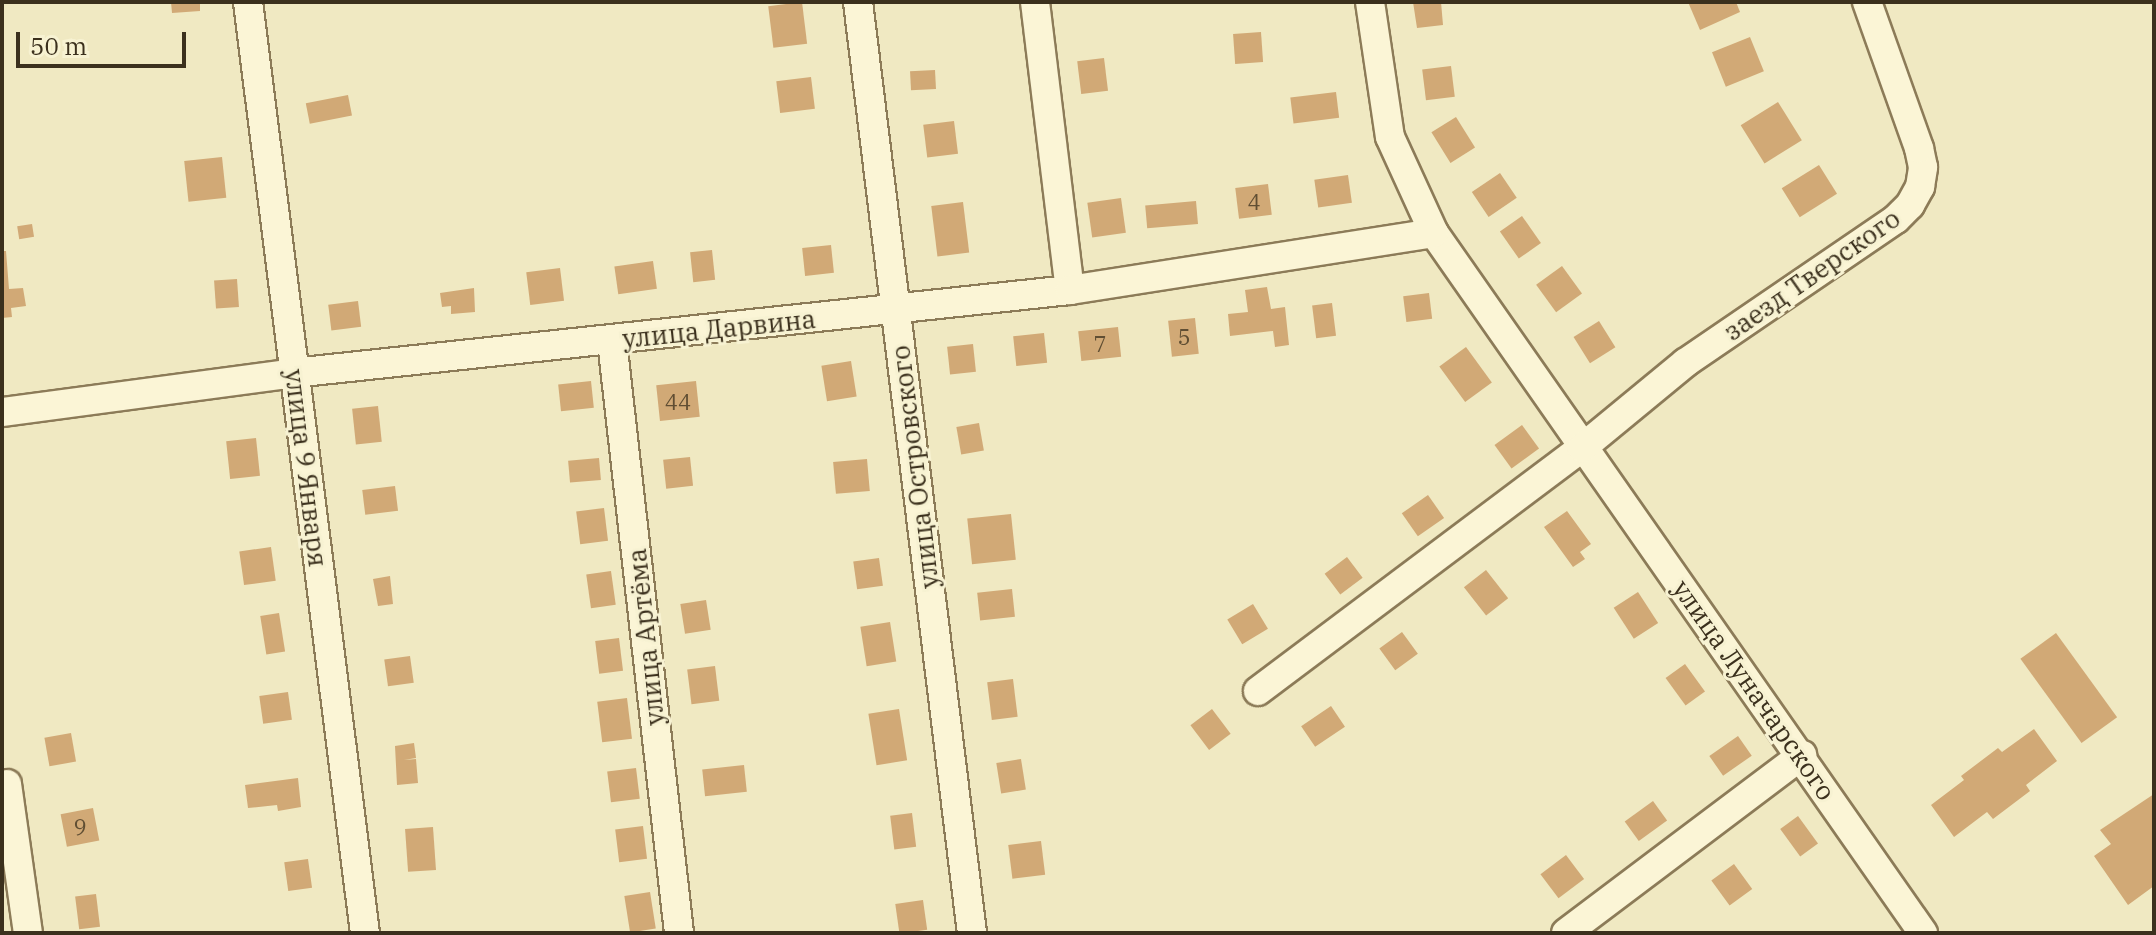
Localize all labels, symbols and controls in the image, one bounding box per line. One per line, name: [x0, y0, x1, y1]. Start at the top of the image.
scale bar: [20, 16, 190, 66]
text: 50 m: [30, 30, 87, 62]
house number: 4: [1247, 189, 1261, 215]
street label: заезд Тверского: [1718, 203, 1906, 347]
street label: улица Дарвина: [621, 303, 817, 355]
house number: 5: [1177, 324, 1191, 350]
house number: 7: [1093, 331, 1107, 357]
street label: улица Островского: [885, 344, 945, 590]
street label: улица 9 Января: [278, 367, 334, 569]
house number: 44: [665, 389, 691, 415]
street label: улица Артёма: [621, 547, 671, 727]
street label: улица Луначарского: [1666, 574, 1842, 806]
house number: 9: [73, 814, 87, 840]

